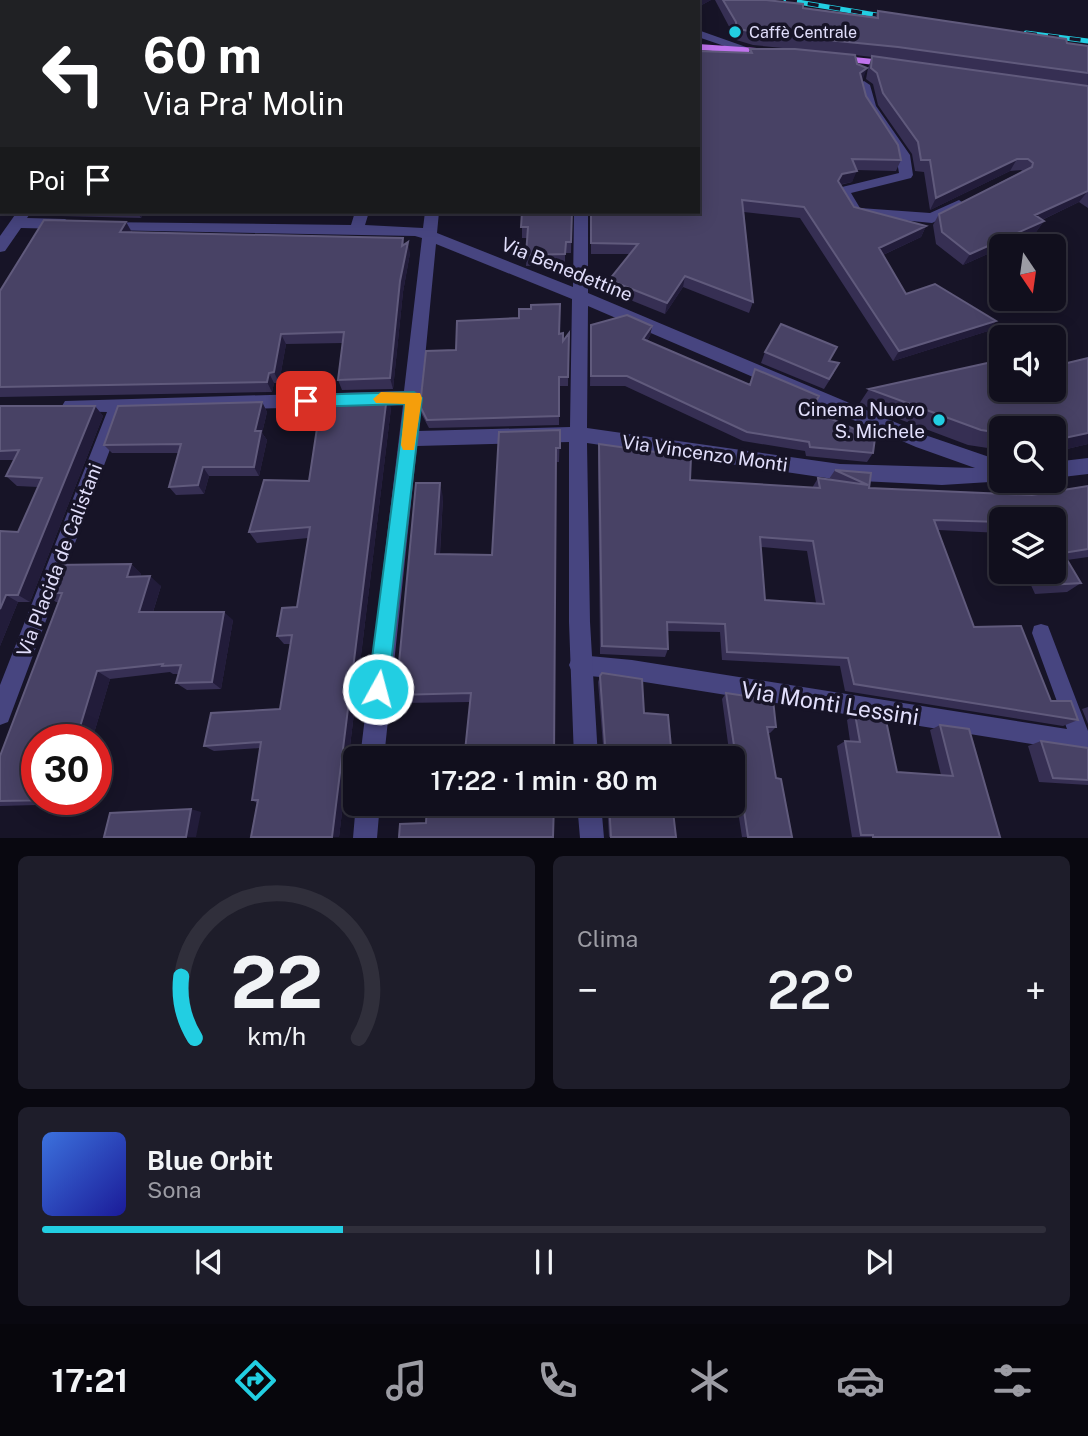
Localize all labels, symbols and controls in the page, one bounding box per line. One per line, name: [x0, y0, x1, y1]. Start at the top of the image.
place label: Caffè Centrale: [749, 23, 857, 42]
marker: Caffè Centrale: [727, 24, 743, 40]
text: 60 m: [143, 26, 262, 84]
icon: left: [28, 28, 119, 119]
text: Via Pra' Molin: [143, 85, 344, 122]
icon: arrive: [79, 161, 117, 199]
text: Poi: [28, 165, 65, 196]
street label: Via Benedettine: [498, 233, 636, 305]
north arrow: [989, 234, 1066, 312]
map controls: [989, 234, 1066, 584]
button: sound: [989, 325, 1066, 402]
pin: [276, 371, 336, 431]
icon: arrive: [287, 382, 325, 420]
place label: Cinema Nuovo S. Michele: [798, 398, 925, 442]
marker: Cinema Nuovo S. Michele: [931, 412, 947, 428]
button: search: [989, 416, 1066, 493]
street label: Via Vincenzo Monti: [621, 430, 789, 476]
street label: Via Placida de Calistani: [12, 460, 106, 660]
button: layers: [989, 507, 1066, 584]
position arrow: [341, 652, 415, 726]
street label: Via Monti Lessini: [739, 676, 921, 730]
speed limit sign: 30: [21, 724, 112, 815]
text: 17:22 · 1 min · 80 m: [430, 765, 658, 796]
text: Clima: [577, 925, 638, 952]
text: 22: [230, 940, 323, 1025]
text: 22°: [767, 960, 856, 1021]
text: −: [577, 968, 598, 1013]
text: +: [1025, 968, 1046, 1013]
text: km/h: [247, 1021, 306, 1051]
text: Blue Orbit: [147, 1145, 273, 1176]
text: Sona: [147, 1176, 201, 1203]
icon: previous: [190, 1243, 228, 1281]
icon: pause: [525, 1243, 563, 1281]
icon: next: [860, 1243, 898, 1281]
icon: directions: [231, 1356, 280, 1405]
icon: music: [382, 1356, 431, 1405]
icon: phone: [533, 1356, 582, 1405]
icon: climate: [685, 1356, 734, 1405]
icon: car: [836, 1356, 885, 1405]
icon: filters: [988, 1356, 1037, 1405]
text: 17:21: [51, 1362, 128, 1399]

